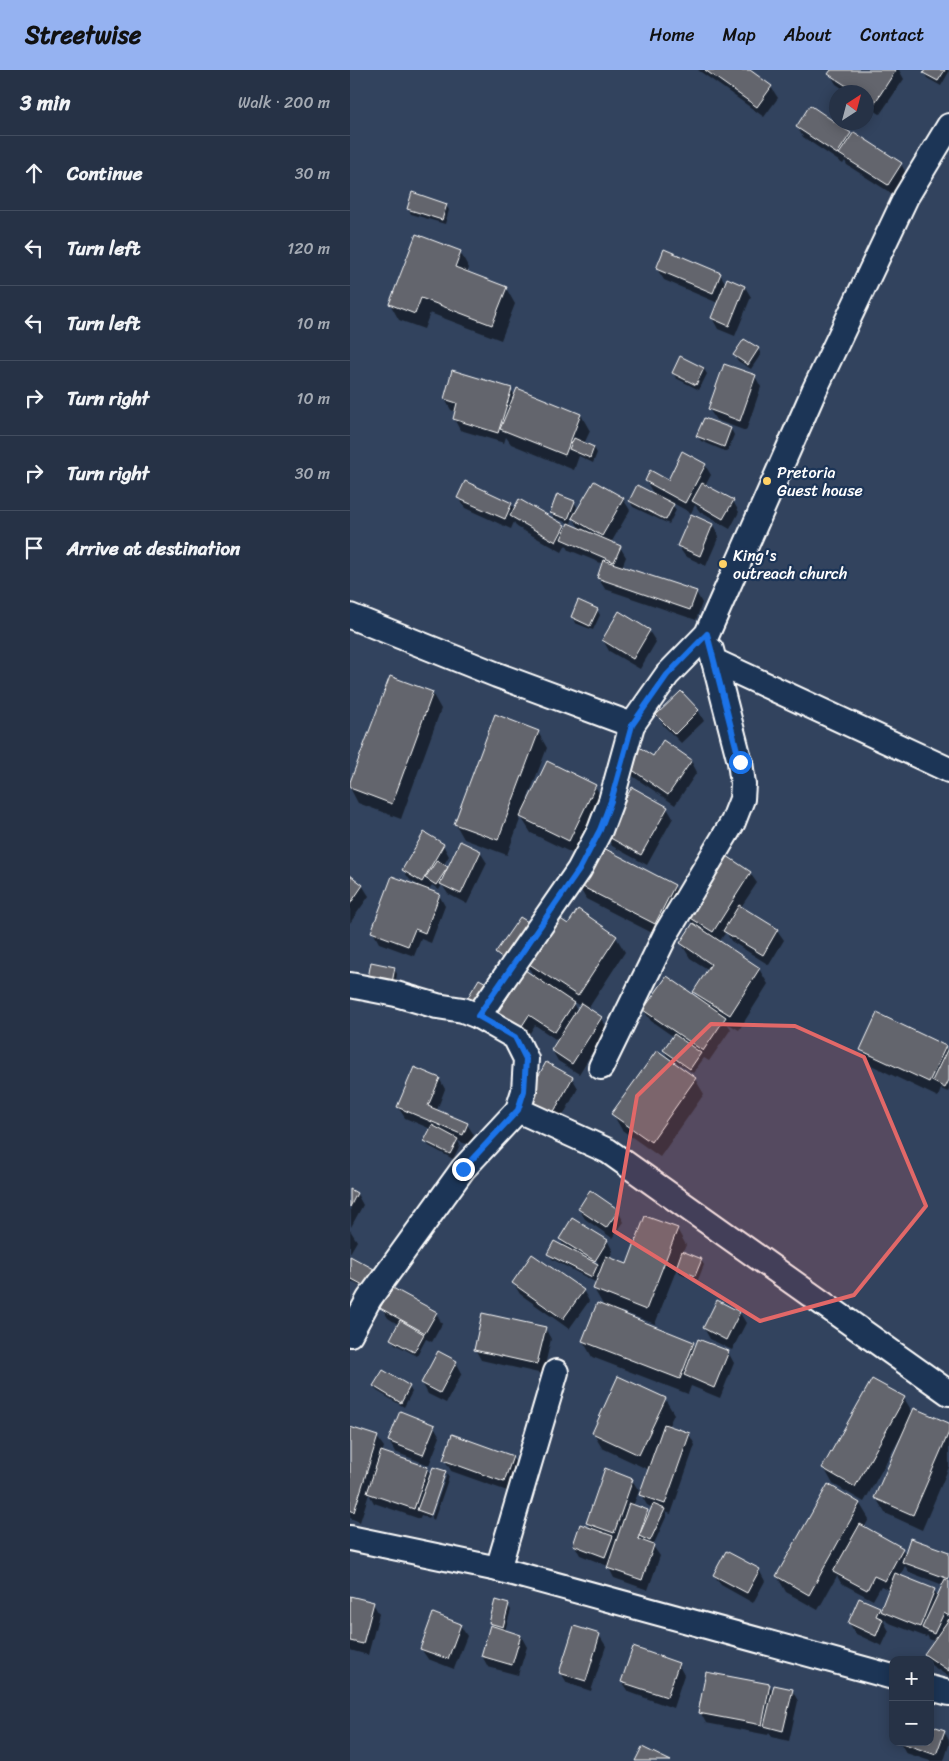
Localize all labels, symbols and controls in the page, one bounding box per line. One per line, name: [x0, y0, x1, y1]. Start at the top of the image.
text: Streetwise: [25, 14, 141, 56]
text: Home: [650, 19, 695, 51]
text: Map: [723, 19, 756, 51]
text: About: [784, 19, 832, 51]
text: Contact: [860, 19, 924, 51]
text: 3 min: [20, 84, 70, 122]
north arrow: [829, 85, 874, 130]
text: Walk · 200 m: [238, 88, 330, 117]
text: Continue: [67, 157, 143, 190]
icon: ahead: [20, 159, 48, 187]
text: 30 m: [295, 159, 330, 188]
text: Turn left: [67, 232, 140, 265]
icon: left: [20, 234, 48, 262]
text: 120 m: [287, 234, 330, 263]
text: Turn left: [67, 307, 140, 340]
icon: left: [20, 309, 48, 337]
text: 10 m: [297, 309, 330, 338]
text: Turn right: [67, 382, 149, 415]
icon: right: [20, 384, 48, 412]
text: 10 m: [297, 384, 330, 413]
text: Turn right: [67, 457, 149, 490]
place label: Pretoria Guest house: [777, 458, 863, 505]
icon: right: [20, 459, 48, 487]
text: 30 m: [295, 459, 330, 488]
marker: Pretoria Guest house: [761, 475, 773, 487]
text: Arrive at destination: [67, 532, 240, 565]
icon: arrive: [20, 534, 48, 562]
place label: King's outreach church: [733, 541, 847, 588]
marker: King's outreach church: [717, 558, 729, 570]
route start: [729, 751, 752, 774]
route end: [452, 1158, 475, 1181]
map controls: [889, 1656, 934, 1746]
button: +: [889, 1656, 934, 1701]
button: −: [889, 1701, 934, 1746]

